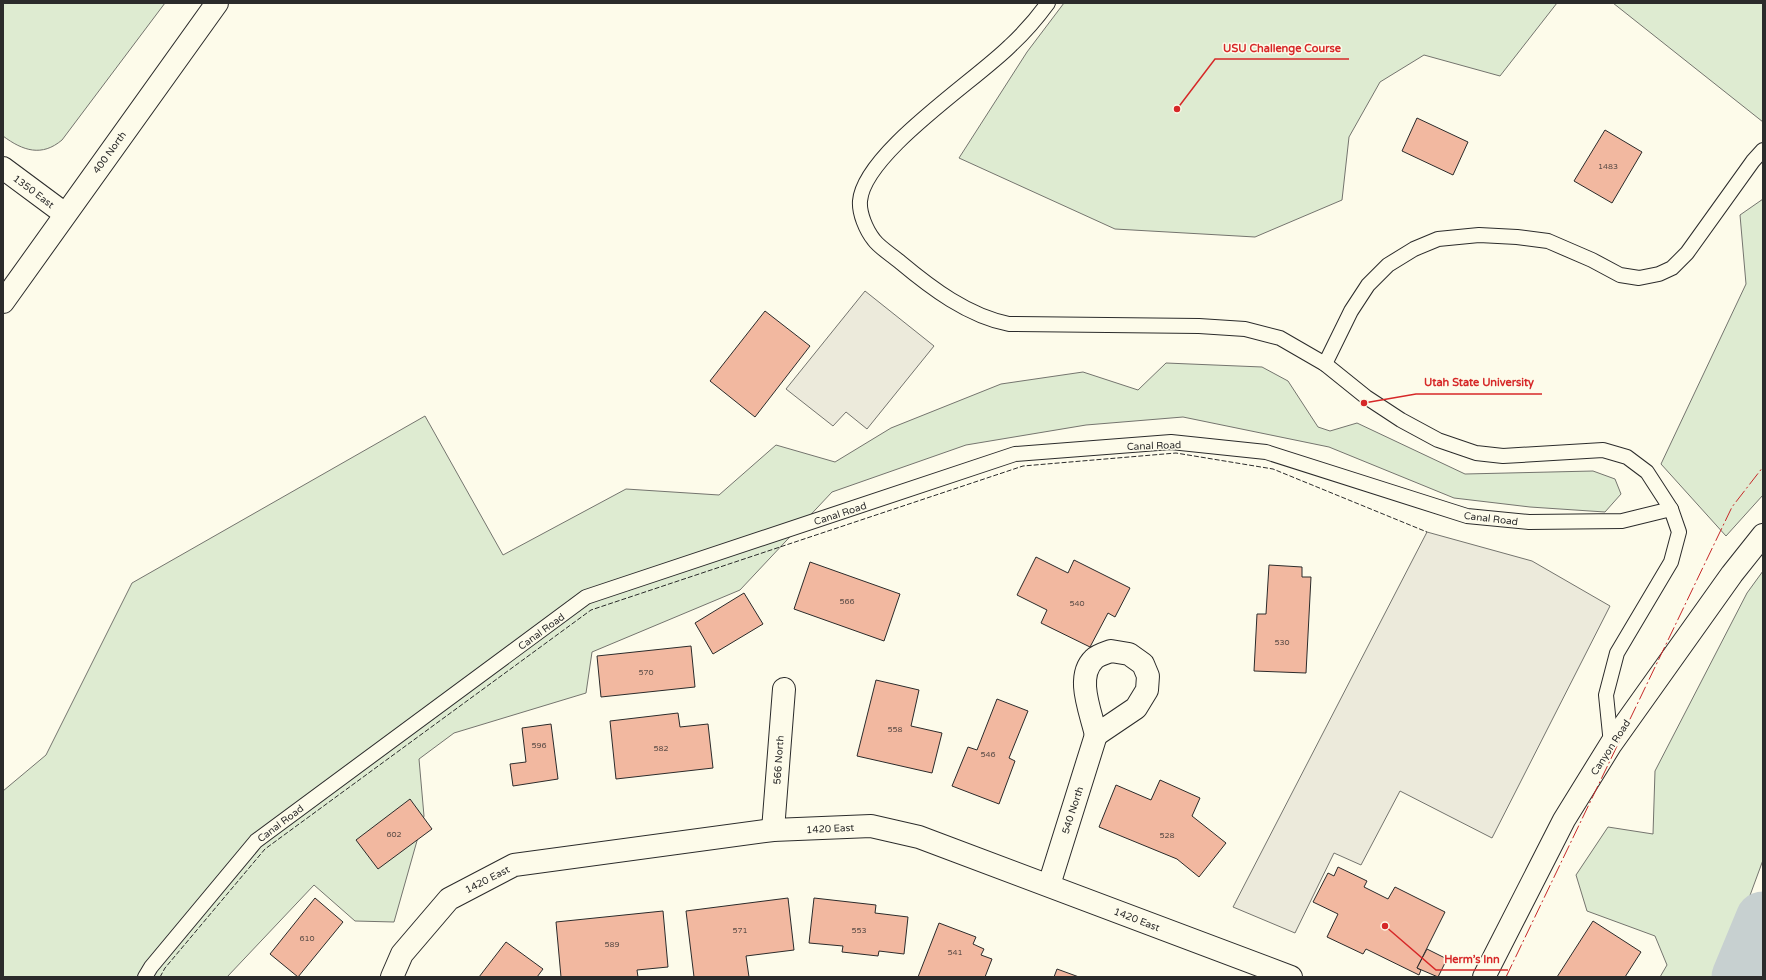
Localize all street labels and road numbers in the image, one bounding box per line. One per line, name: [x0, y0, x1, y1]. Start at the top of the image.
street label: 400 North: [91, 129, 129, 176]
street label: 1350 East: [11, 172, 56, 211]
street label: Canal Road: [1127, 439, 1181, 453]
street label: Canal Road: [813, 500, 868, 528]
street label: Canal Road: [1463, 510, 1519, 528]
street label: Canal Road: [516, 611, 567, 653]
street label: Canyon Road: [1588, 718, 1633, 778]
street label: 566 North: [771, 735, 787, 785]
street label: 540 North: [1060, 785, 1086, 836]
street label: Canal Road: [255, 803, 306, 845]
street label: 1420 East: [806, 822, 855, 836]
street label: 1420 East: [463, 864, 512, 896]
street label: 1420 East: [1112, 906, 1161, 934]

